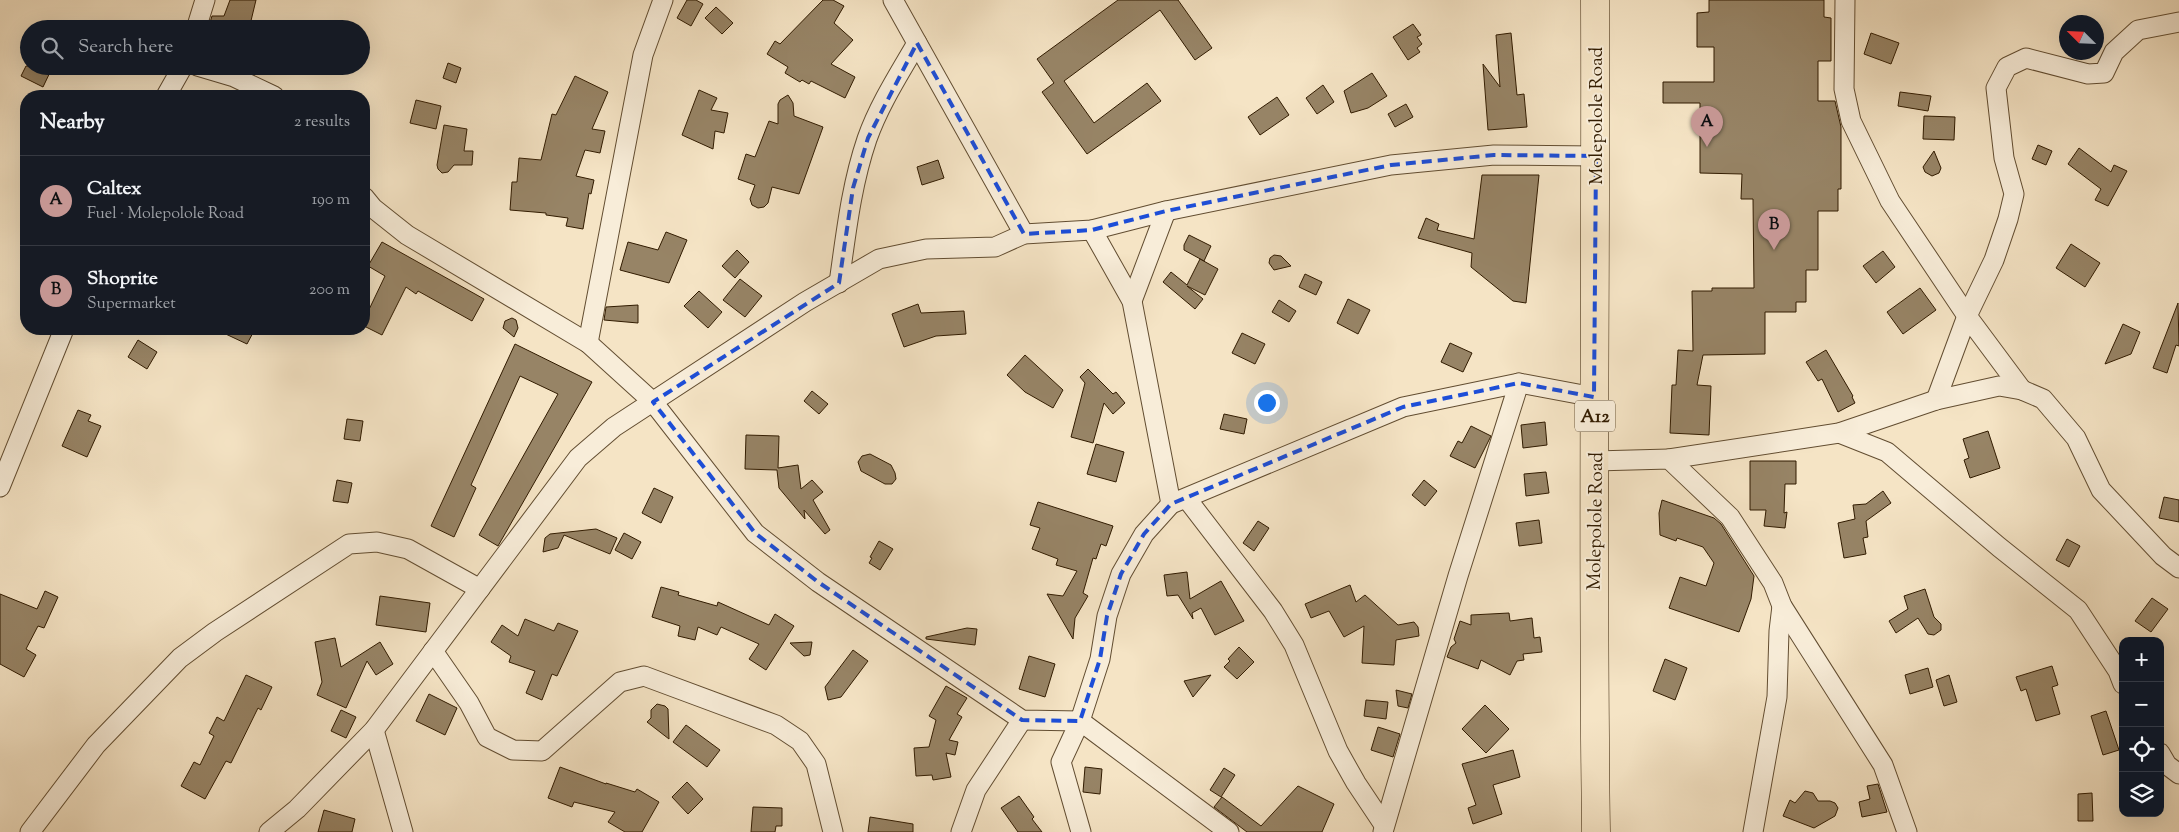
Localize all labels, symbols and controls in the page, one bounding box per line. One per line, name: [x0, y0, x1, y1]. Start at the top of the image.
north arrow: [2059, 15, 2104, 60]
search box: [20, 20, 370, 75]
icon: search: [38, 34, 66, 62]
text: Search here: [78, 34, 173, 61]
street label: Molepolole Road: [1584, 47, 1611, 185]
pin: A: [1691, 106, 1723, 147]
text: Nearby: [40, 108, 105, 138]
text: 2 results: [294, 111, 350, 134]
text: Caltex: [87, 176, 142, 203]
text: A: [50, 189, 63, 212]
text: 190 m: [312, 189, 350, 212]
text: Fuel · Molepolole Road: [87, 203, 244, 226]
pin: B: [1758, 209, 1790, 250]
text: Shoprite: [87, 266, 158, 293]
text: B: [51, 279, 61, 302]
text: 200 m: [309, 279, 350, 302]
text: Supermarket: [87, 293, 176, 316]
your location: [1254, 390, 1280, 416]
road number: A12: [1575, 401, 1615, 432]
street label: Molepolole Road: [1582, 451, 1611, 590]
map controls: [2119, 637, 2164, 817]
button: +: [2119, 637, 2164, 682]
button: −: [2119, 682, 2164, 727]
button: locate: [2119, 727, 2164, 772]
button: layers: [2119, 772, 2164, 817]

